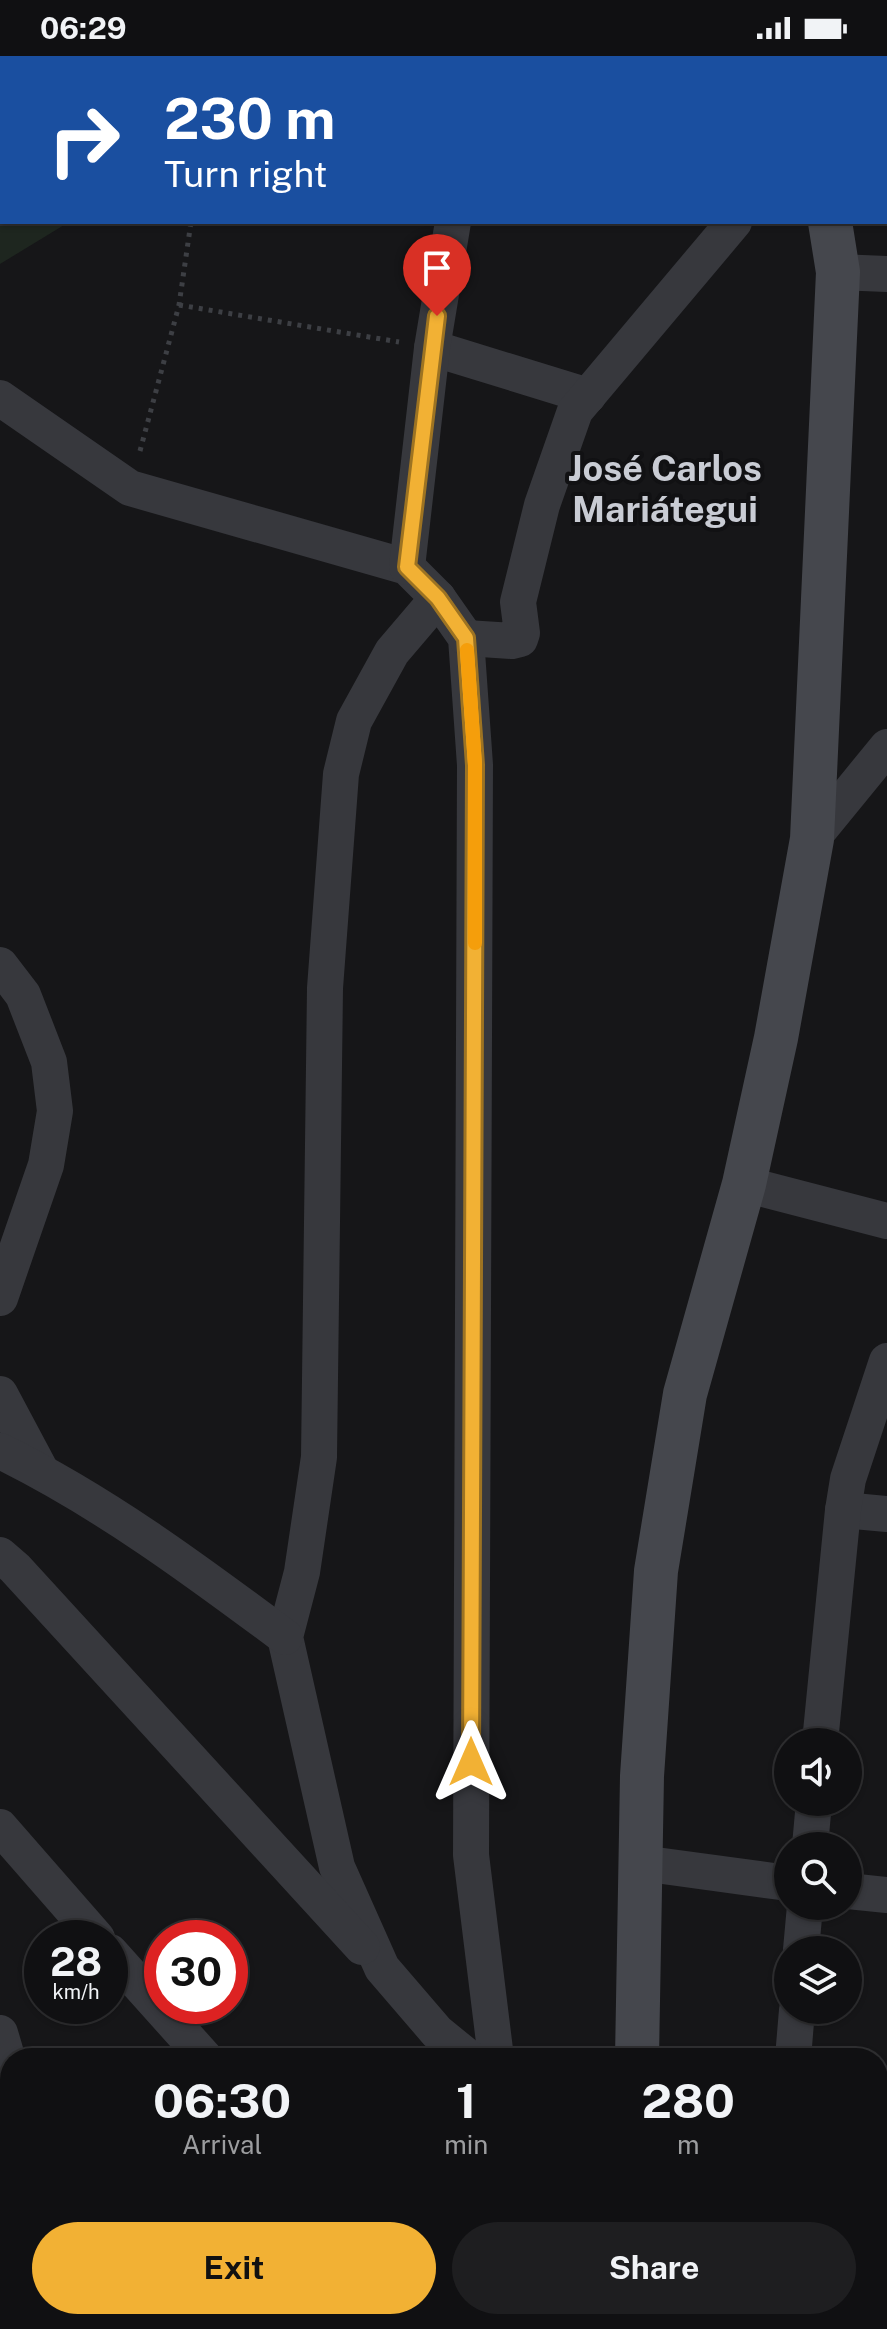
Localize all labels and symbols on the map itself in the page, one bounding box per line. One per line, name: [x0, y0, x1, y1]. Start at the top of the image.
pin: [403, 234, 471, 316]
district label: José Carlos Mariátegui: [568, 447, 762, 530]
position arrow: [429, 1720, 513, 1804]
speed limit sign: 30: [144, 1920, 248, 2024]

